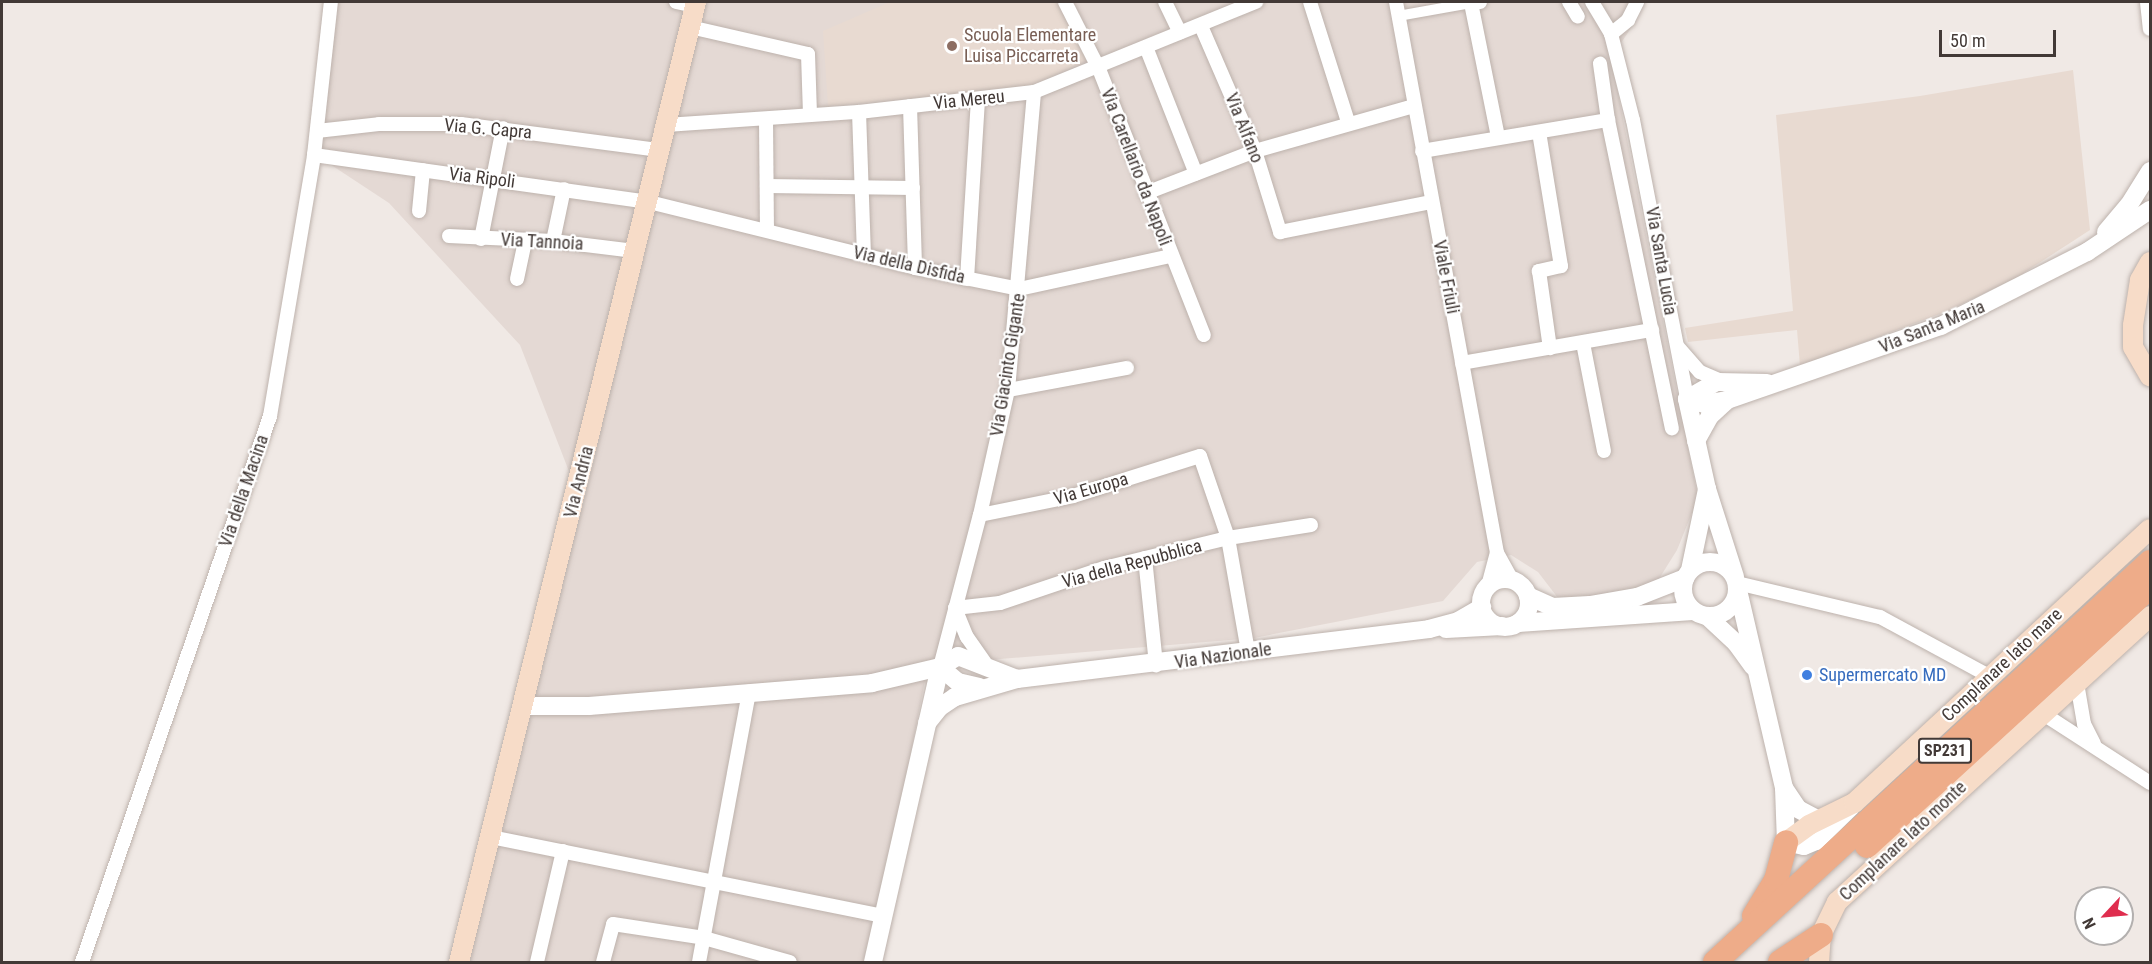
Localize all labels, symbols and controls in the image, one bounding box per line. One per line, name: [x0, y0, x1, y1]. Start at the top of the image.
scale bar: [1942, 18, 2059, 56]
place label: Scuola Elementare Luisa Piccarreta: [964, 25, 1096, 68]
text: 50 m: [1950, 30, 1985, 51]
marker: Scuola Elementare Luisa Piccarreta: [945, 39, 959, 53]
street label: Via Carellario da Napoli: [1096, 85, 1176, 249]
street label: Via Mereu: [932, 86, 1006, 114]
street label: Via Alfano: [1220, 90, 1268, 166]
street label: Via G. Capra: [443, 114, 533, 144]
street label: Via Ripoli: [448, 163, 516, 193]
street label: Via Santa Lucia: [1641, 205, 1681, 317]
street label: Via Tannoia: [500, 229, 584, 255]
street label: Viale Friuli: [1428, 238, 1464, 316]
street label: Via della Disfida: [851, 242, 967, 288]
street label: Via Giacinto Gigante: [986, 292, 1030, 438]
street label: Via Santa Maria: [1876, 296, 1988, 358]
street label: Via della Macina: [215, 432, 273, 550]
street label: Via Andria: [560, 444, 598, 520]
street label: Via Europa: [1051, 468, 1131, 510]
street label: Via della Repubblica: [1060, 535, 1204, 593]
street label: Complanare lato mare: [1937, 604, 2067, 726]
street label: Via Nazionale: [1173, 639, 1273, 673]
place label: Supermercato MD: [1819, 664, 1946, 686]
marker: Supermercato MD: [1800, 668, 1814, 682]
road number: SP231: [1918, 738, 1972, 764]
street label: Complanare lato monte: [1835, 777, 1971, 905]
north arrow: [2074, 886, 2134, 946]
text: N: [2078, 915, 2100, 932]

